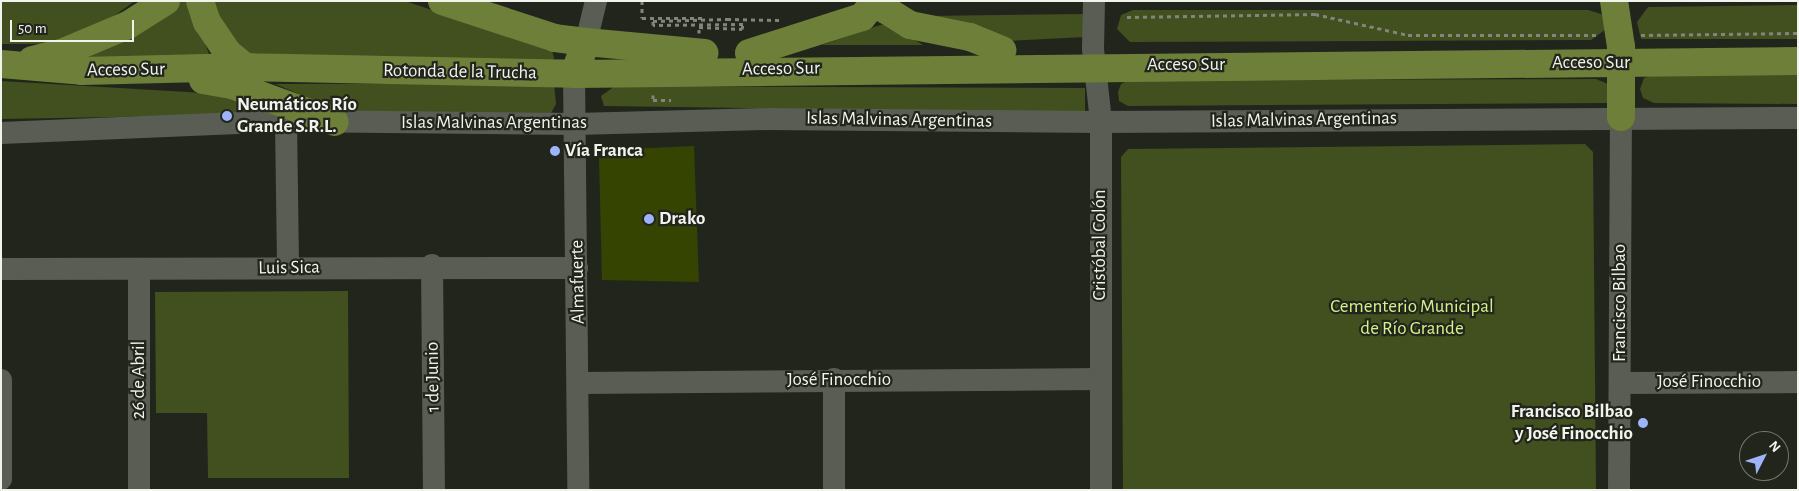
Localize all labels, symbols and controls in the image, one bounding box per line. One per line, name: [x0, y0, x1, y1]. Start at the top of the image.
scale bar: [12, 10, 136, 42]
text: 50 m: [18, 21, 47, 36]
street label: Acceso Sur: [1552, 52, 1630, 74]
street label: Acceso Sur: [1147, 54, 1225, 76]
street label: Acceso Sur: [742, 57, 820, 81]
street label: Acceso Sur: [87, 58, 165, 82]
street label: Rotonda de la Trucha: [383, 59, 537, 85]
place label: Neumáticos Río Grande S.R.L.: [237, 94, 357, 138]
street label: Islas Malvinas Argentinas: [806, 107, 992, 133]
street label: Islas Malvinas Argentinas: [1211, 107, 1397, 133]
marker: Neumáticos Río Grande S.R.L.: [221, 110, 233, 122]
street label: Islas Malvinas Argentinas: [401, 112, 587, 134]
place label: Vía Franca: [565, 140, 643, 162]
marker: Vía Franca: [549, 145, 561, 157]
street label: Cristóbal Colón: [1089, 189, 1111, 301]
place label: Drako: [659, 208, 705, 230]
marker: Drako: [643, 213, 655, 225]
street label: Almafuerte: [566, 240, 590, 324]
street label: Francisco Bilbao: [1609, 244, 1631, 362]
street label: Luis Sica: [258, 256, 320, 280]
park label: Cementerio Municipal de Río Grande: [1330, 296, 1494, 340]
street label: 26 de Abril: [128, 341, 150, 419]
street label: 1 de Junio: [421, 342, 445, 412]
street label: José Finocchio: [787, 369, 891, 391]
street label: José Finocchio: [1657, 371, 1761, 393]
place label: Francisco Bilbao y José Finocchio: [1511, 401, 1633, 445]
marker: Francisco Bilbao y José Finocchio: [1637, 417, 1649, 429]
north arrow: [1739, 431, 1789, 481]
text: N: [1766, 439, 1783, 455]

